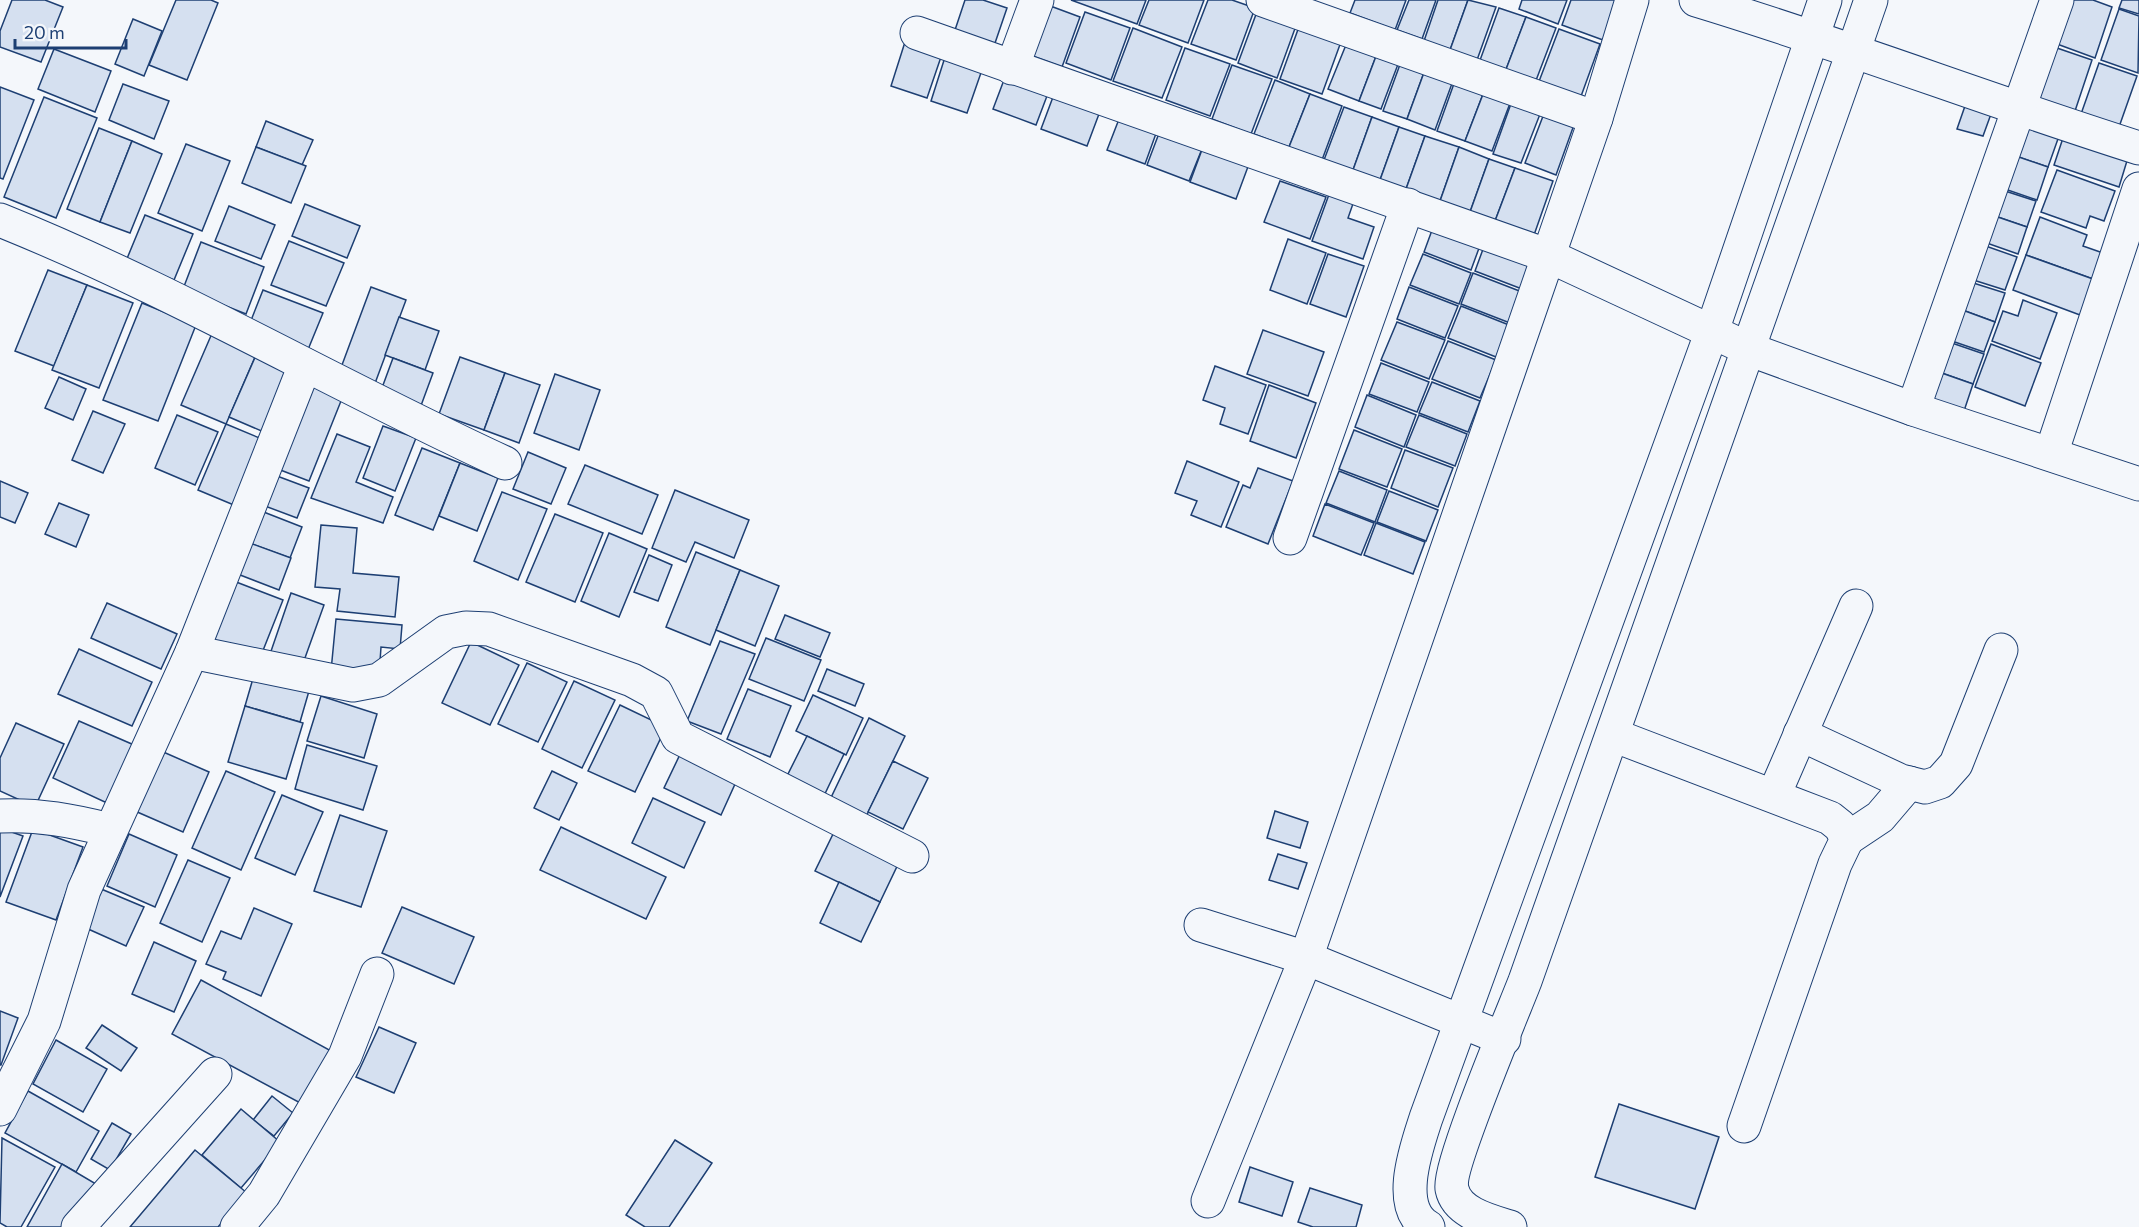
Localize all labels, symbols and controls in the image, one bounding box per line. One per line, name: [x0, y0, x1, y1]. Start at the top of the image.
scale bar: [15, 12, 126, 50]
text: 20 m: [24, 21, 65, 43]

